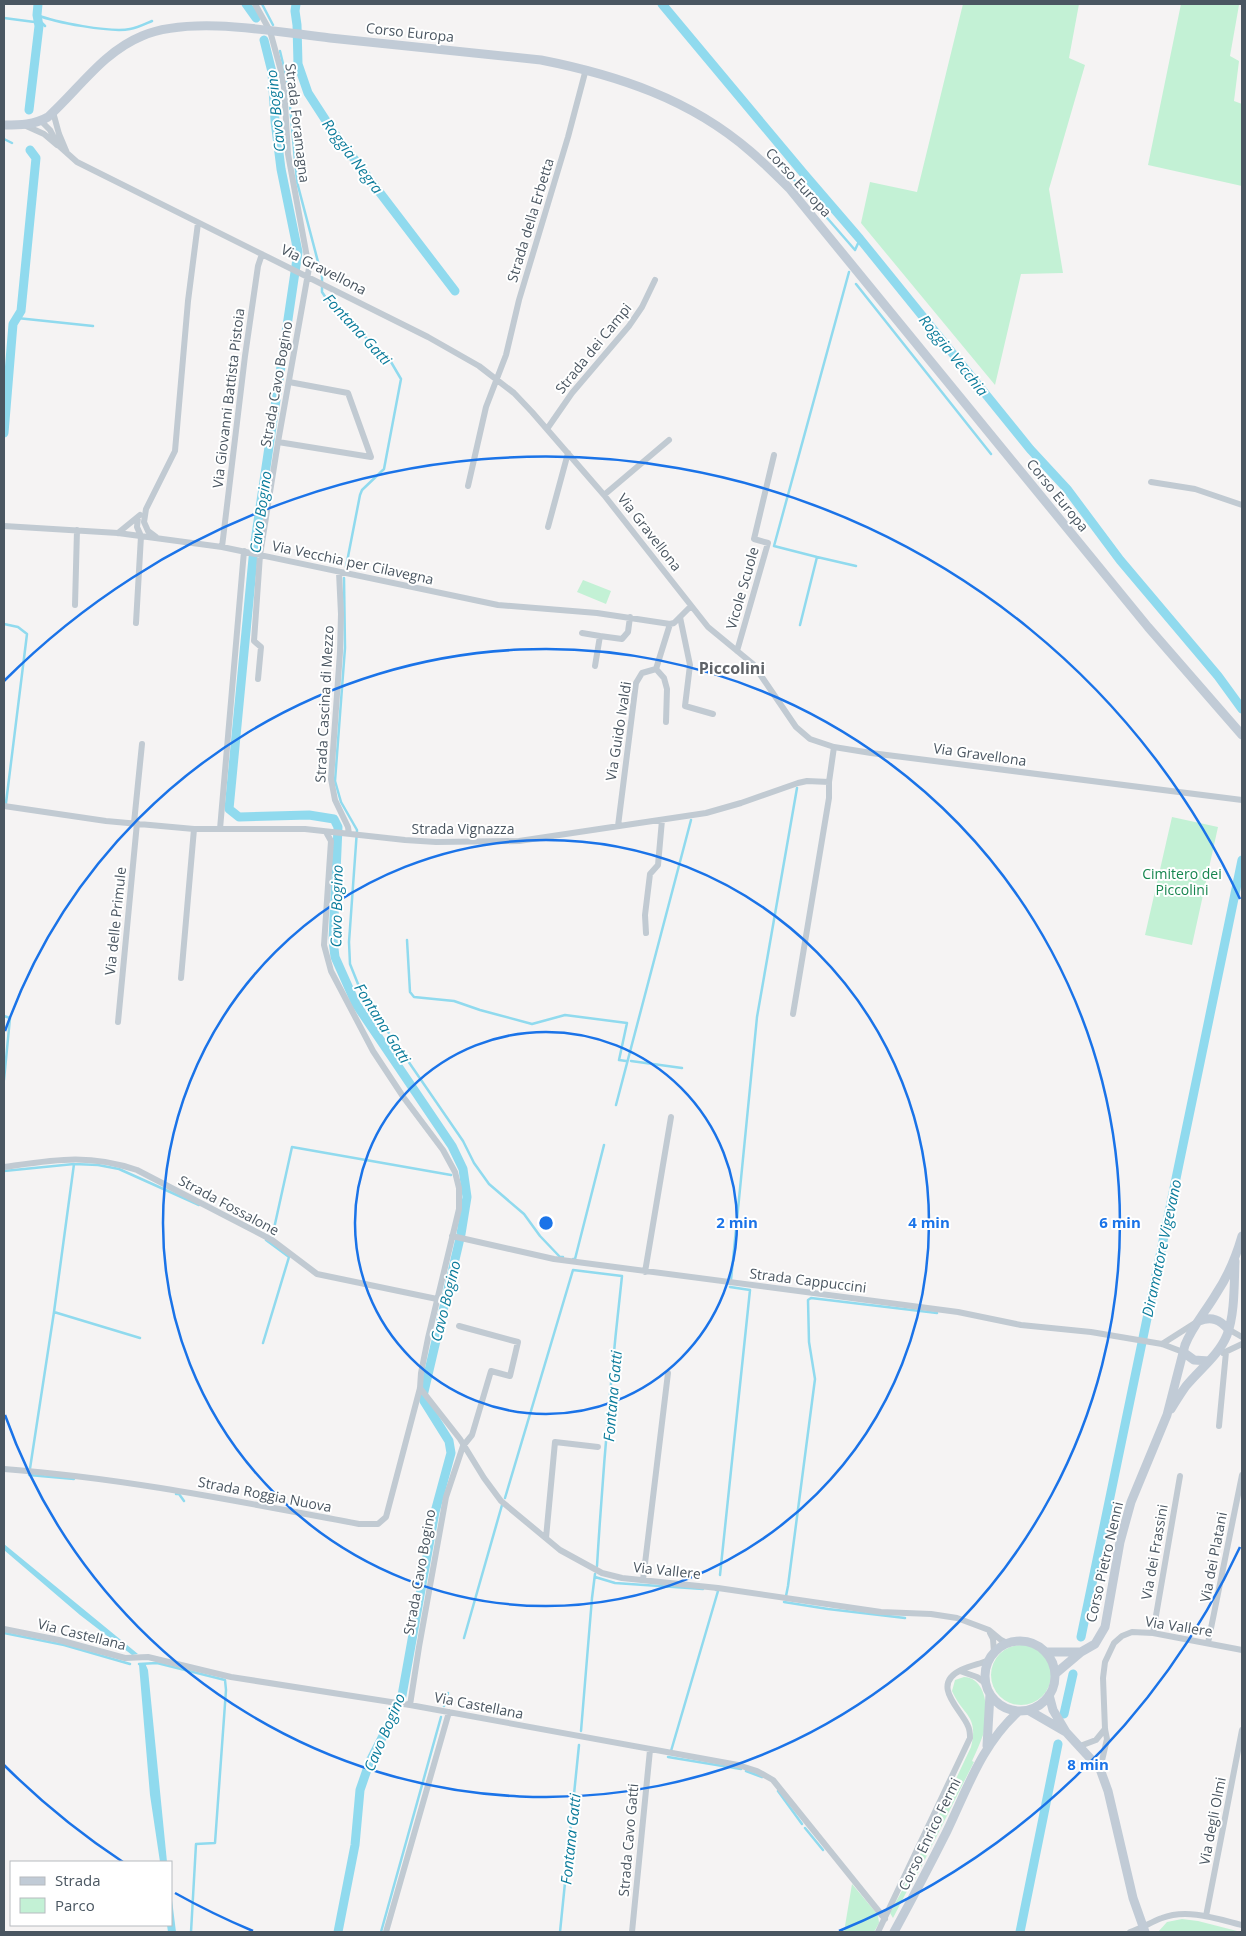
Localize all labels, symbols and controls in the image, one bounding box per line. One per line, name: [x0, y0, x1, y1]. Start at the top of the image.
street label: Corso Europa: [365, 18, 455, 46]
street label: Strada Foramagna: [281, 62, 315, 184]
water label: Cavo Bogino: [261, 69, 289, 153]
water label: Roggia Negra: [318, 114, 388, 198]
street label: Corso Europa: [762, 143, 836, 221]
street label: Strada della Erbetta: [502, 156, 558, 284]
street label: Via Gravellona: [278, 239, 370, 299]
water label: Fontana Gatti: [320, 289, 397, 369]
street label: Strada dei Campi: [551, 299, 635, 397]
street label: Via Giovanni Battista Pistoia: [208, 307, 248, 489]
water label: Roggia Vecchia: [915, 310, 993, 400]
street label: Strada Cavo Bogino: [256, 320, 296, 448]
street label: Corso Europa: [1023, 455, 1093, 535]
water label: Cavo Bogino: [244, 470, 276, 554]
street label: Via Gravellona: [614, 489, 686, 575]
street label: Via Vecchia per Cilavegna: [270, 536, 436, 588]
street label: Vicole Scuole: [721, 544, 763, 631]
street label: Strada Cascina di Mezzo: [310, 625, 338, 783]
district label: Piccolini: [699, 657, 765, 679]
street label: Via Guido Ivaldi: [601, 680, 635, 782]
street label: Via Gravellona: [932, 738, 1028, 770]
street label: Strada Vignazza: [412, 819, 514, 838]
park label: Cimitero dei Piccolini: [1142, 864, 1222, 899]
water label: Cavo Bogino: [325, 865, 347, 947]
street label: Via delle Primule: [100, 866, 130, 976]
water label: Fontana Gatti: [350, 979, 416, 1067]
street label: Strada Fossalone: [175, 1170, 283, 1240]
water label: Diramatore Vigevano: [1137, 1177, 1185, 1319]
text: 2 min: [716, 1212, 758, 1232]
text: 4 min: [908, 1212, 950, 1232]
text: 6 min: [1099, 1212, 1141, 1232]
centre of rings: [537, 1214, 555, 1232]
water label: Cavo Bogino: [425, 1258, 465, 1344]
street label: Strada Cappuccini: [749, 1263, 867, 1297]
water label: Fontana Gatti: [598, 1350, 626, 1442]
street label: Strada Roggia Nuova: [197, 1472, 333, 1516]
street label: Corso Pietro Nenni: [1081, 1500, 1127, 1624]
street label: Via dei Frassini: [1136, 1503, 1172, 1601]
street label: Strada Cavo Bogino: [399, 1508, 439, 1636]
street label: Via dei Platani: [1195, 1510, 1231, 1604]
street label: Via Vallere: [632, 1557, 702, 1583]
street label: Via Vallere: [1144, 1611, 1214, 1641]
street label: Via Castellana: [36, 1614, 128, 1654]
street label: Via Castellana: [433, 1687, 525, 1723]
water label: Cavo Bogino: [359, 1690, 409, 1774]
text: 8 min: [1067, 1754, 1109, 1774]
street label: Corso Enrico Fermi: [893, 1774, 965, 1894]
street label: Via degli Olmi: [1194, 1776, 1230, 1866]
street label: Strada Cavo Gatti: [614, 1783, 642, 1897]
water label: Fontana Gatti: [555, 1792, 585, 1885]
legend: [10, 1861, 172, 1926]
text: Strada: [55, 1870, 101, 1890]
text: Parco: [55, 1895, 95, 1915]

